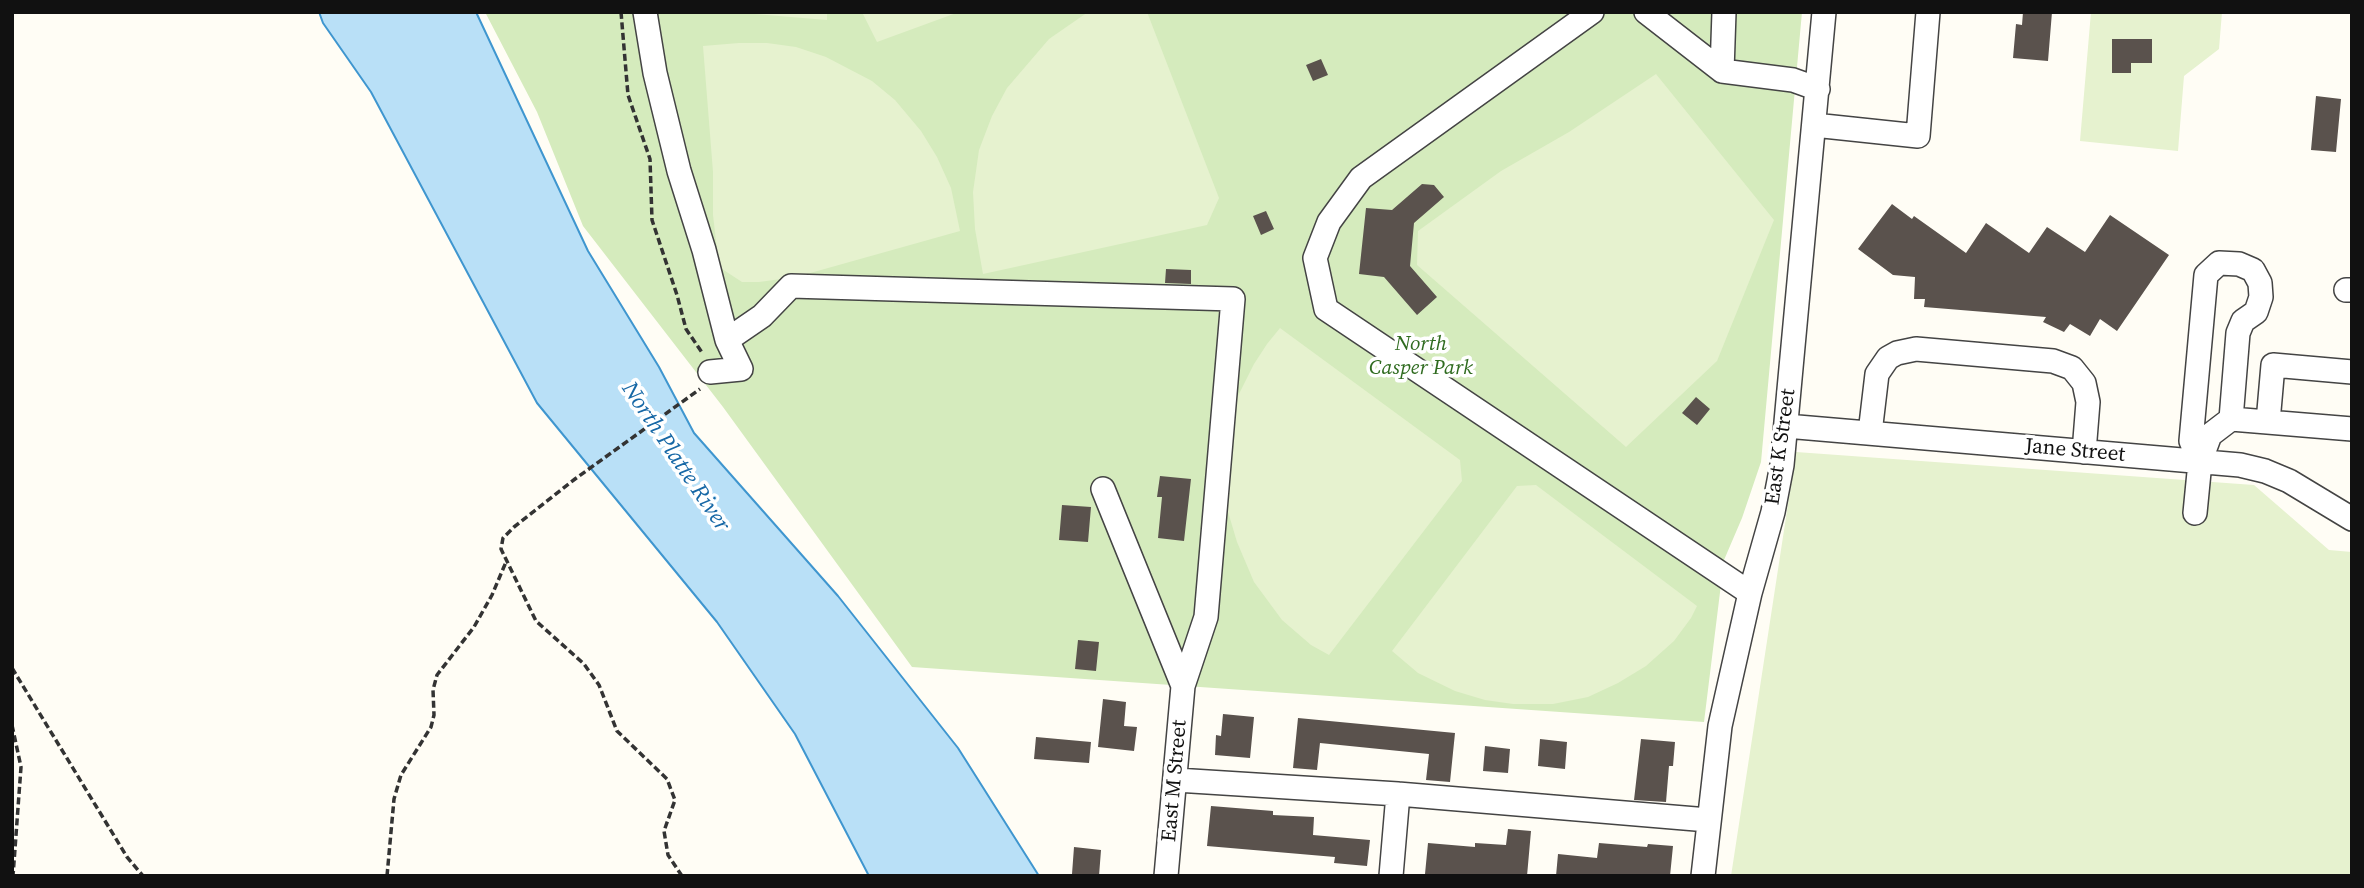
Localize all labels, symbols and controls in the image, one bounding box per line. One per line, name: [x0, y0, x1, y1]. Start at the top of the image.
park label: North Casper Park: [1369, 332, 1473, 382]
water label: North Platte River: [615, 377, 735, 537]
street label: East K Street: [1760, 387, 1802, 507]
street label: Jane Street: [2024, 434, 2126, 468]
street label: East M Street: [1157, 719, 1193, 843]

